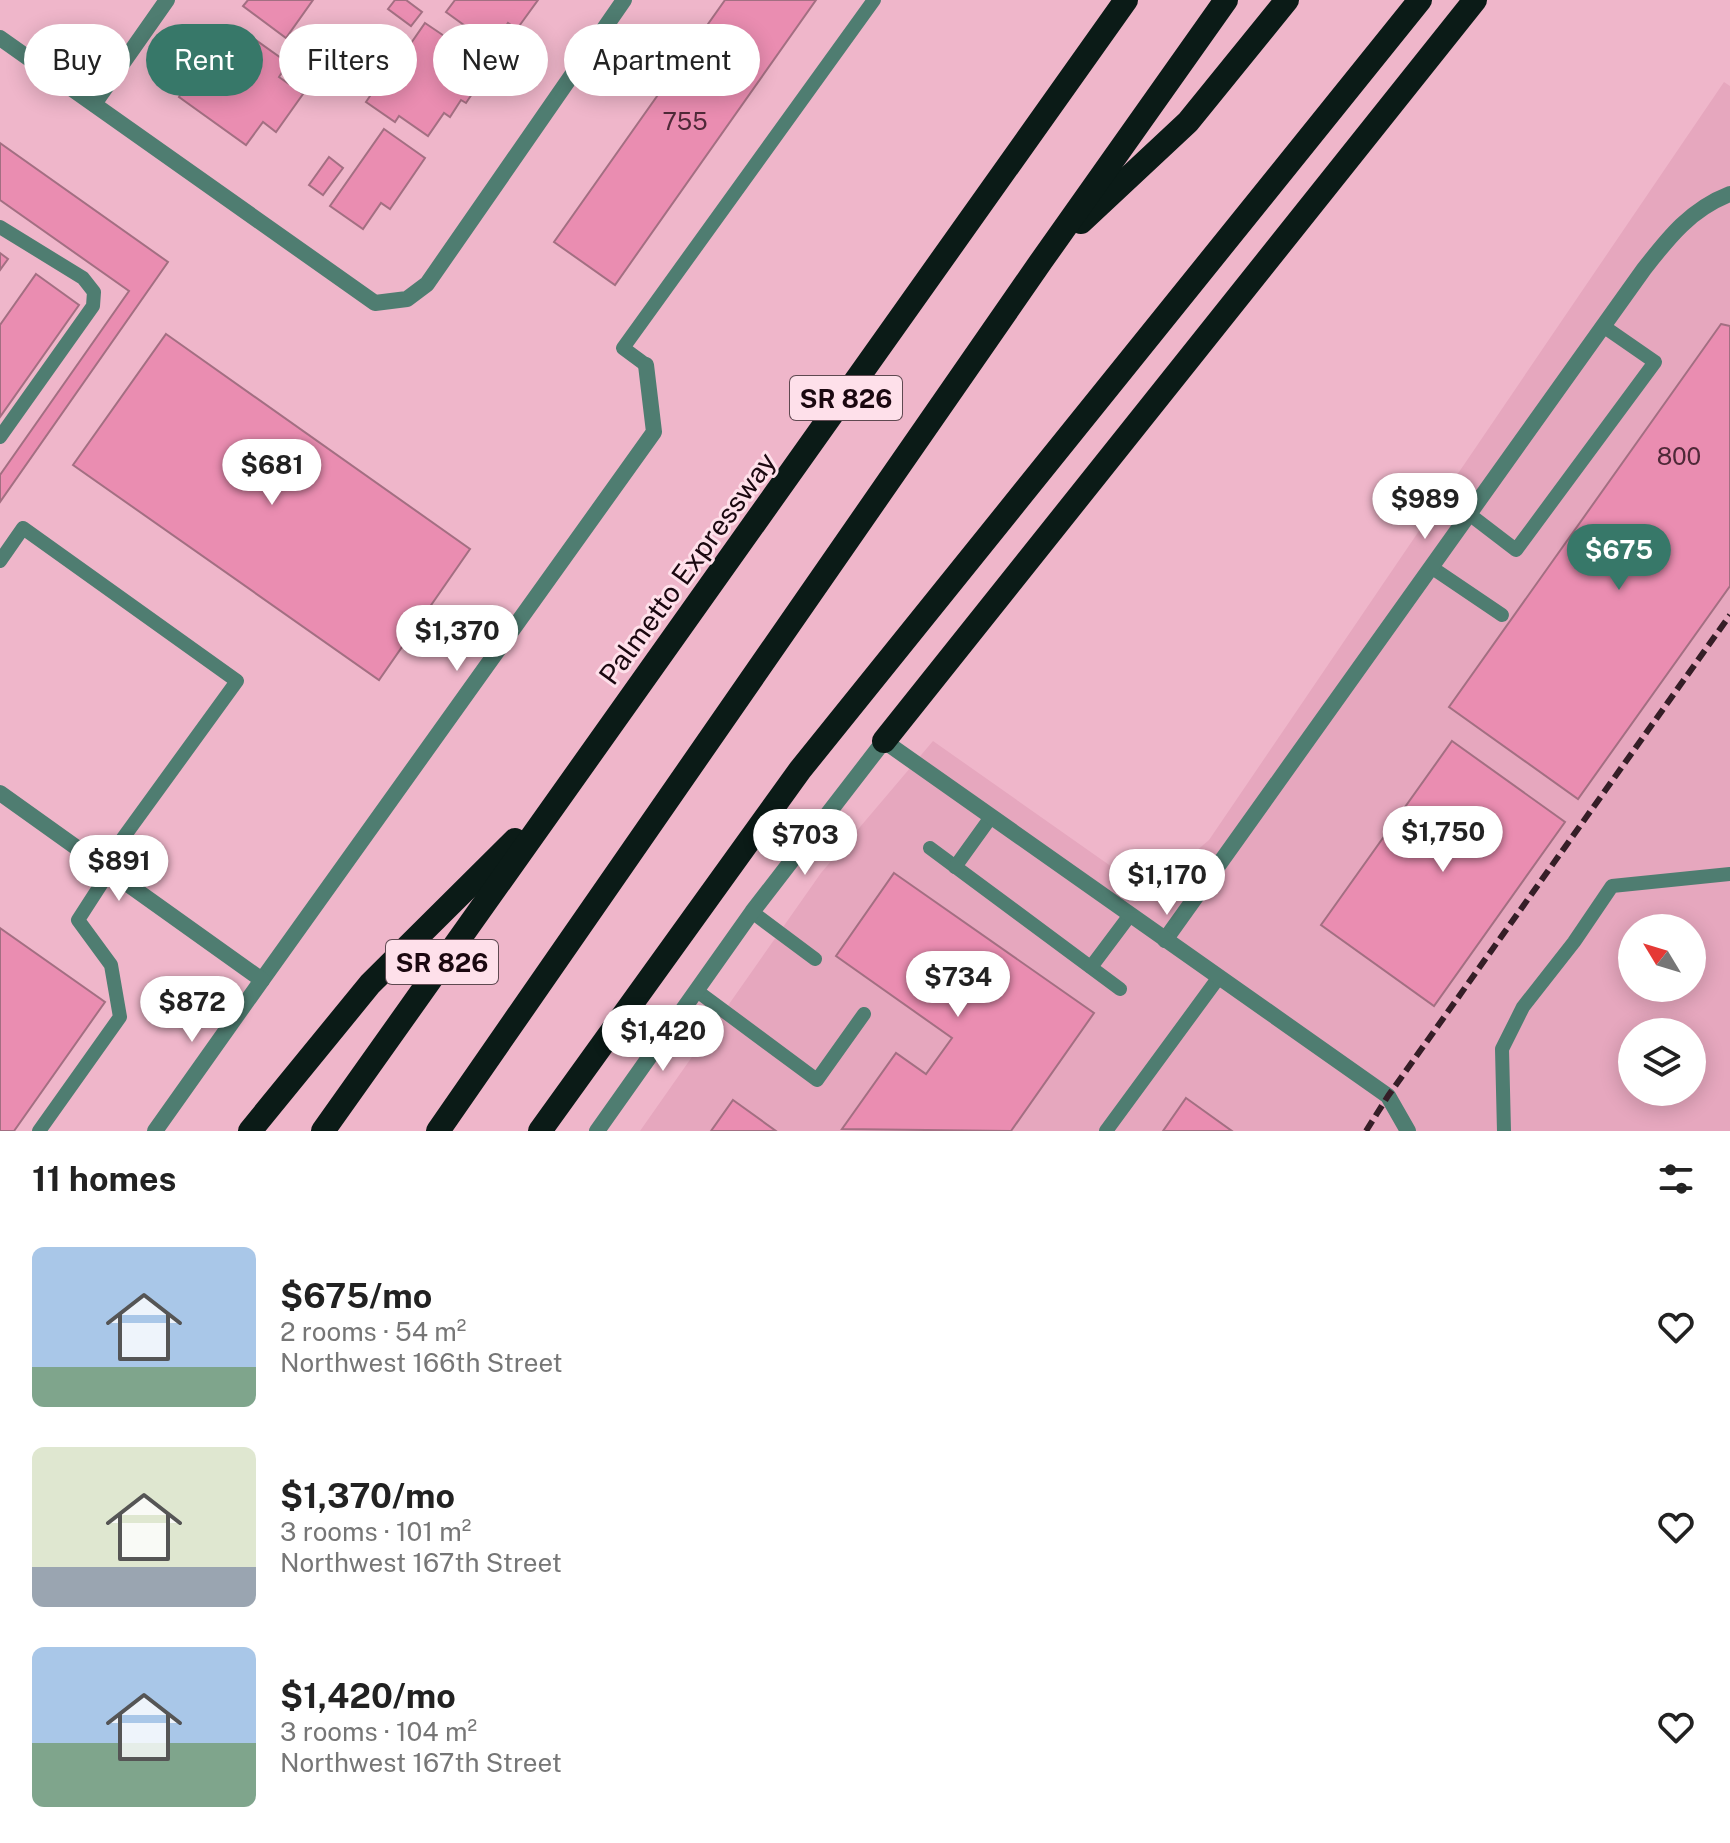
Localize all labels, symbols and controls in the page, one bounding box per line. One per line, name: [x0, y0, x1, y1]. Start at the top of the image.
chip: Buy: [24, 24, 130, 96]
chip: Rent: [146, 24, 263, 96]
chip: Filters: [279, 24, 417, 96]
chip: New: [433, 24, 548, 96]
chip: Apartment: [564, 24, 760, 96]
house number: 755: [662, 107, 708, 135]
road number: SR 826: [790, 376, 902, 420]
pin: $681: [225, 439, 319, 507]
house number: 800: [1657, 442, 1701, 470]
street label: Palmetto Expressway: [592, 445, 782, 691]
text: $681: [240, 449, 304, 480]
pin: $989: [1378, 473, 1472, 541]
text: $989: [1390, 483, 1460, 514]
pin: $675: [1572, 524, 1666, 592]
text: $675: [1585, 534, 1653, 565]
pin: $1,370: [392, 605, 522, 673]
text: $1,370: [414, 615, 500, 646]
pin: $1,750: [1378, 806, 1508, 874]
pin: $703: [758, 809, 852, 877]
text: $1,750: [1401, 816, 1485, 847]
text: $703: [771, 819, 839, 850]
pin: $891: [72, 835, 166, 903]
text: $891: [87, 845, 151, 876]
pin: $1,170: [1102, 849, 1232, 917]
text: $1,170: [1127, 859, 1207, 890]
north arrow: [1618, 914, 1706, 1002]
map controls: [1618, 914, 1706, 1106]
road number: SR 826: [386, 940, 498, 984]
pin: $734: [911, 951, 1005, 1019]
text: $734: [924, 961, 992, 992]
pin: $872: [145, 976, 239, 1044]
text: $872: [158, 986, 226, 1017]
pin: $1,420: [598, 1005, 728, 1073]
text: $1,420: [620, 1015, 706, 1046]
button: layers: [1618, 1018, 1706, 1106]
icon: filters: [1654, 1157, 1698, 1201]
text: 11 homes: [32, 1159, 176, 1199]
text: $675/mo: [280, 1276, 432, 1316]
icon: home: [96, 1279, 192, 1375]
icon: heart: [1654, 1305, 1698, 1349]
text: 2 rooms · 54 m²: [280, 1316, 466, 1347]
text: Northwest 166th Street: [280, 1347, 563, 1378]
text: $1,370/mo: [280, 1476, 455, 1516]
icon: home: [96, 1479, 192, 1575]
icon: heart: [1654, 1505, 1698, 1549]
text: 3 rooms · 101 m²: [280, 1516, 471, 1547]
text: Northwest 167th Street: [280, 1547, 562, 1578]
text: $1,420/mo: [280, 1676, 456, 1716]
icon: home: [96, 1679, 192, 1775]
icon: heart: [1654, 1705, 1698, 1749]
text: 3 rooms · 104 m²: [280, 1716, 477, 1747]
text: Northwest 167th Street: [280, 1747, 562, 1778]

